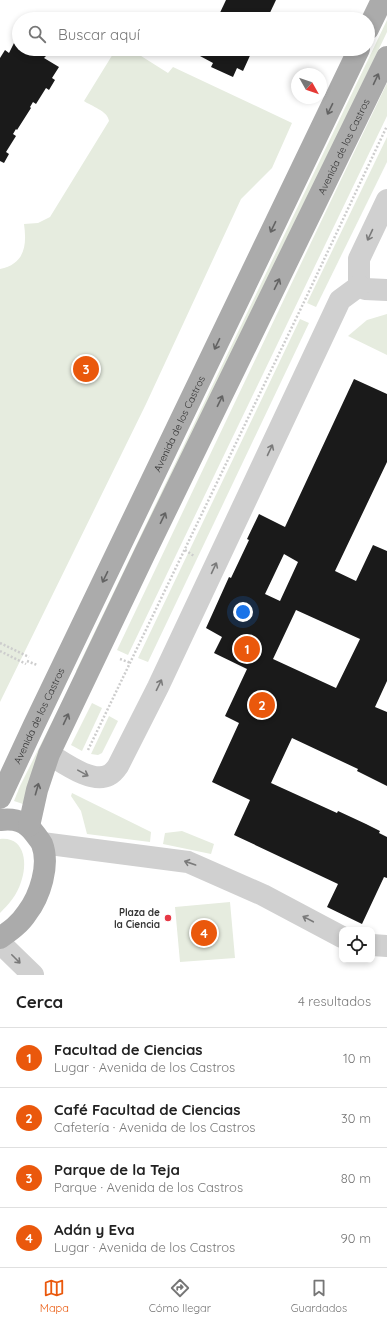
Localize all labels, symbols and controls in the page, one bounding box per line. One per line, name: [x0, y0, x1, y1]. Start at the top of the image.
search box: [12, 12, 375, 56]
icon: search: [26, 23, 48, 45]
text: Buscar aquí: [58, 25, 140, 44]
north arrow: [291, 68, 327, 104]
one-way arrow: [373, 74, 381, 86]
street label: Avenida de los Castros: [314, 96, 372, 196]
one-way arrow: [326, 103, 333, 115]
one-way arrow: [269, 220, 276, 232]
one-way arrow: [366, 229, 373, 241]
one-way arrow: [274, 279, 281, 291]
one-way arrow: [213, 337, 220, 349]
pin: 3: [73, 354, 99, 384]
street label: Avenida de los Castros: [150, 373, 208, 474]
one-way arrow: [217, 396, 224, 408]
one-way arrow: [267, 445, 274, 457]
one-way arrow: [159, 512, 167, 524]
one-way arrow: [211, 562, 218, 574]
one-way arrow: [101, 571, 108, 583]
your location: [233, 602, 253, 622]
pin: 1: [234, 634, 260, 664]
street label: Avenida de los Castros: [10, 665, 67, 766]
one-way arrow: [156, 680, 163, 692]
pin: 2: [249, 690, 275, 720]
one-way arrow: [63, 714, 70, 726]
one-way arrow: [77, 770, 89, 777]
one-way arrow: [34, 783, 41, 796]
one-way arrow: [184, 859, 197, 866]
place label: Plaza de la Ciencia: [114, 906, 160, 931]
marker: Plaza de la Ciencia: [163, 913, 173, 923]
one-way arrow: [302, 915, 314, 922]
pin: 4: [191, 918, 217, 948]
map controls: [339, 927, 375, 963]
button: locate: [339, 927, 375, 963]
one-way arrow: [11, 954, 21, 964]
text: Cerca: [16, 991, 63, 1012]
text: 4 resultados: [298, 993, 371, 1009]
text: Facultad de Ciencias: [54, 1040, 203, 1059]
text: 1: [26, 1050, 32, 1066]
text: 10 m: [343, 1050, 371, 1066]
text: Lugar · Avenida de los Castros: [54, 1059, 235, 1075]
text: Café Facultad de Ciencias: [54, 1100, 241, 1119]
text: 2: [25, 1110, 33, 1126]
text: 30 m: [341, 1110, 371, 1126]
text: Cafetería · Avenida de los Castros: [54, 1119, 255, 1135]
text: Parque de la Teja: [54, 1160, 180, 1179]
text: 3: [26, 1170, 32, 1186]
text: 80 m: [341, 1170, 371, 1186]
text: Parque · Avenida de los Castros: [54, 1179, 243, 1195]
text: Adán y Eva: [54, 1220, 135, 1239]
text: 4: [25, 1230, 33, 1246]
text: 90 m: [341, 1230, 371, 1246]
text: Lugar · Avenida de los Castros: [54, 1239, 235, 1255]
tab: Mapa: [40, 1277, 69, 1315]
tab: Cómo llegar: [149, 1277, 211, 1315]
tab: Guardados: [291, 1277, 347, 1315]

